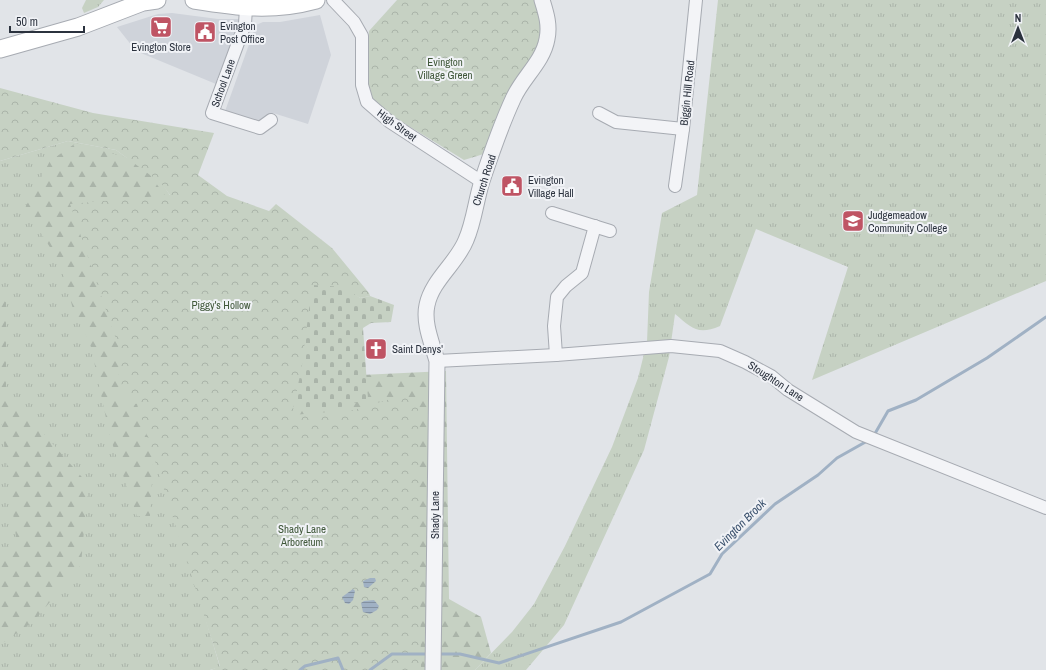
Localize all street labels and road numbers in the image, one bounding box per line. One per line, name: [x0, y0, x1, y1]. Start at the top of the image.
street label: School Lane: [208, 57, 238, 109]
street label: Biggin Hill Road: [677, 60, 697, 126]
street label: High Street: [374, 106, 420, 144]
street label: Church Road: [469, 153, 499, 207]
street label: Stoughton Lane: [745, 358, 807, 404]
street label: Shady Lane: [428, 491, 442, 539]

